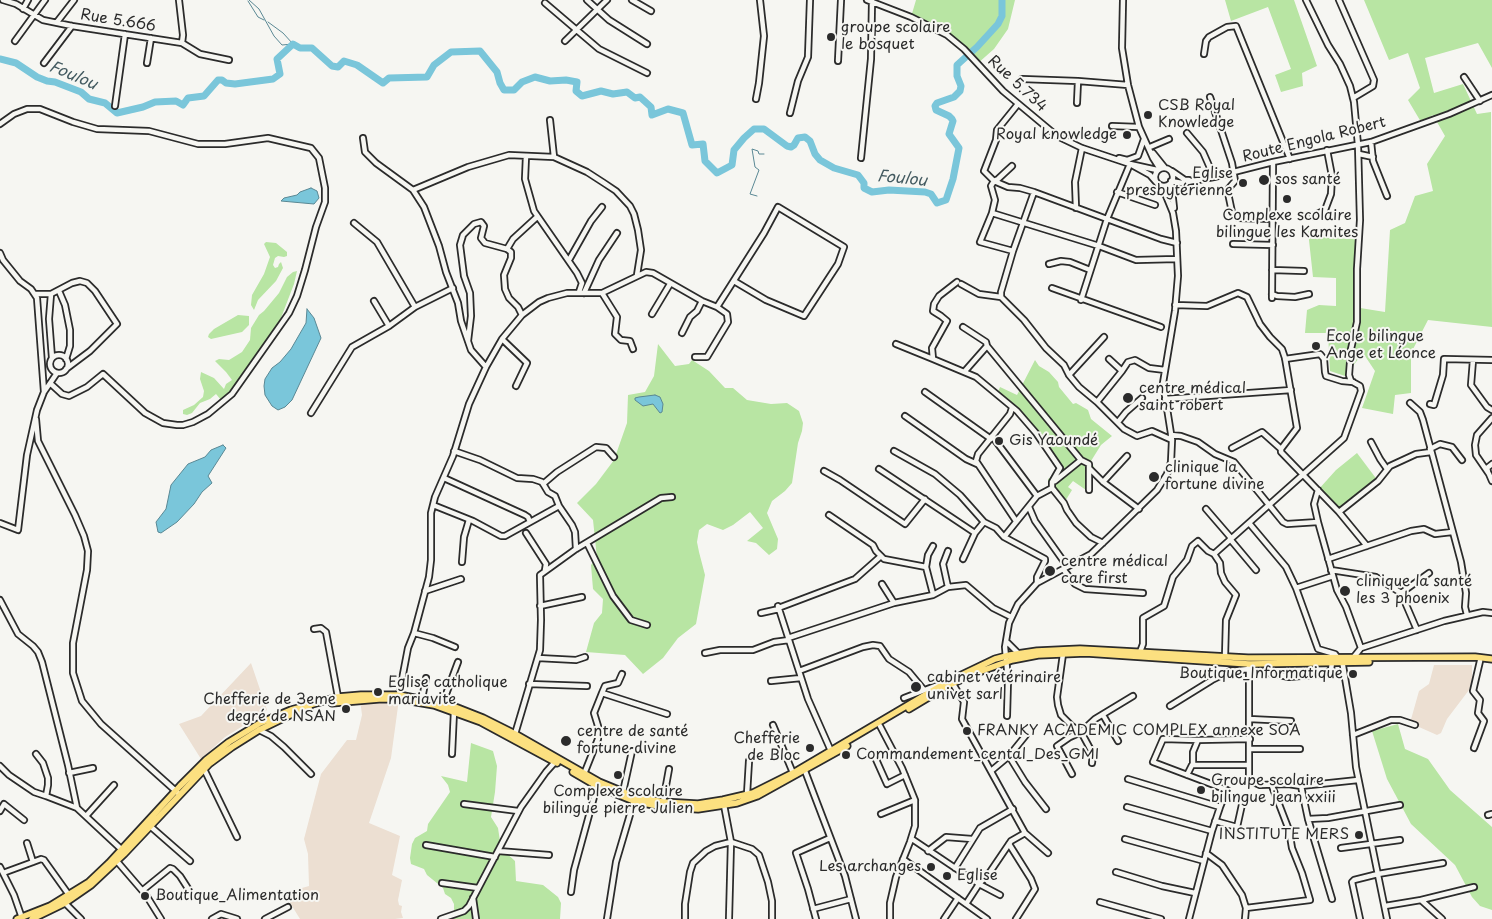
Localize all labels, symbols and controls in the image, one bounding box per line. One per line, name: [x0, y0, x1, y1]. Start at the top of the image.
street label: Rue 5.666: [79, 6, 157, 36]
place label: groupe scolaire le bosquet: [841, 19, 950, 54]
marker: groupe scolaire le bosquet: [825, 31, 837, 43]
street label: Rue 5.734: [984, 52, 1050, 116]
water label: Foulou: [46, 57, 100, 95]
place label: CSB Royal Knowledge: [1158, 97, 1235, 132]
marker: CSB Royal Knowledge: [1142, 109, 1154, 121]
street label: Route Engola Robert: [1240, 113, 1388, 167]
place label: Royal knowledge: [996, 126, 1117, 144]
marker: Royal knowledge: [1121, 129, 1133, 141]
place label: Eglise presbytérienne: [1125, 165, 1233, 200]
water label: Foulou: [876, 167, 928, 191]
place label: sos santé: [1275, 171, 1341, 189]
marker: sos santé: [1257, 173, 1271, 187]
marker: Eglise presbytérienne: [1237, 177, 1249, 189]
marker: Complexe scolaire bilingue les Kamites: [1281, 193, 1293, 205]
place label: Complexe scolaire bilingue les Kamites: [1216, 207, 1358, 242]
place label: Ecole bilingue Ange et Léonce: [1326, 328, 1436, 363]
marker: Ecole bilingue Ange et Léonce: [1310, 340, 1322, 352]
place label: centre médical saint robert: [1139, 380, 1246, 415]
marker: centre médical saint robert: [1121, 391, 1135, 405]
place label: Gis Yaoundé: [1009, 432, 1098, 450]
marker: Gis Yaoundé: [993, 435, 1005, 447]
place label: clinique la fortune divine: [1165, 459, 1265, 494]
marker: clinique la fortune divine: [1147, 470, 1161, 484]
place label: centre médical care first: [1061, 553, 1168, 588]
marker: centre médical care first: [1043, 564, 1057, 578]
place label: clinique la santé les 3 phoenix: [1356, 573, 1472, 608]
marker: clinique la santé les 3 phoenix: [1338, 584, 1352, 598]
place label: Boutique_Informatique: [1179, 665, 1343, 683]
marker: Boutique_Informatique: [1347, 668, 1359, 680]
place label: cabinet vétérinaire univet sarl: [927, 669, 1061, 704]
place label: Eglise catholique mariavite: [388, 674, 508, 709]
marker: cabinet vétérinaire univet sarl: [909, 680, 923, 694]
marker: Eglise catholique mariavite: [372, 686, 384, 698]
place label: Chefferie de 3eme degré de NSAN: [203, 691, 336, 726]
marker: Chefferie de 3eme degré de NSAN: [340, 703, 352, 715]
place label: FRANKY ACADEMIC COMPLEX annexe SOA: [977, 722, 1301, 740]
place label: centre de santé fortune divine: [577, 723, 688, 758]
marker: FRANKY ACADEMIC COMPLEX annexe SOA: [961, 725, 973, 737]
place label: Chefferie de Bloc: [734, 730, 800, 765]
marker: centre de santé fortune divine: [559, 734, 573, 748]
marker: Chefferie de Bloc: [804, 742, 816, 754]
place label: Commandement_cental_Des_GMI: [856, 746, 1099, 764]
marker: Commandement_cental_Des_GMI: [840, 749, 852, 761]
marker: Complexe scolaire bilingue pierre Julien: [612, 769, 624, 781]
place label: Groupe scolaire bilingue jean xxiii: [1211, 772, 1336, 807]
place label: Complexe scolaire bilingue pierre Julien: [543, 783, 693, 818]
marker: Groupe scolaire bilingue jean xxiii: [1195, 784, 1207, 796]
place label: INSTITUTE MERS: [1219, 826, 1349, 844]
marker: INSTITUTE MERS: [1353, 829, 1365, 841]
place label: Les archanges: [819, 858, 921, 876]
marker: Les archanges: [925, 861, 937, 873]
place label: Eglise: [957, 867, 998, 885]
marker: Eglise: [941, 870, 953, 882]
place label: Boutique_Alimentation: [155, 887, 319, 905]
marker: Boutique_Alimentation: [139, 890, 151, 902]

